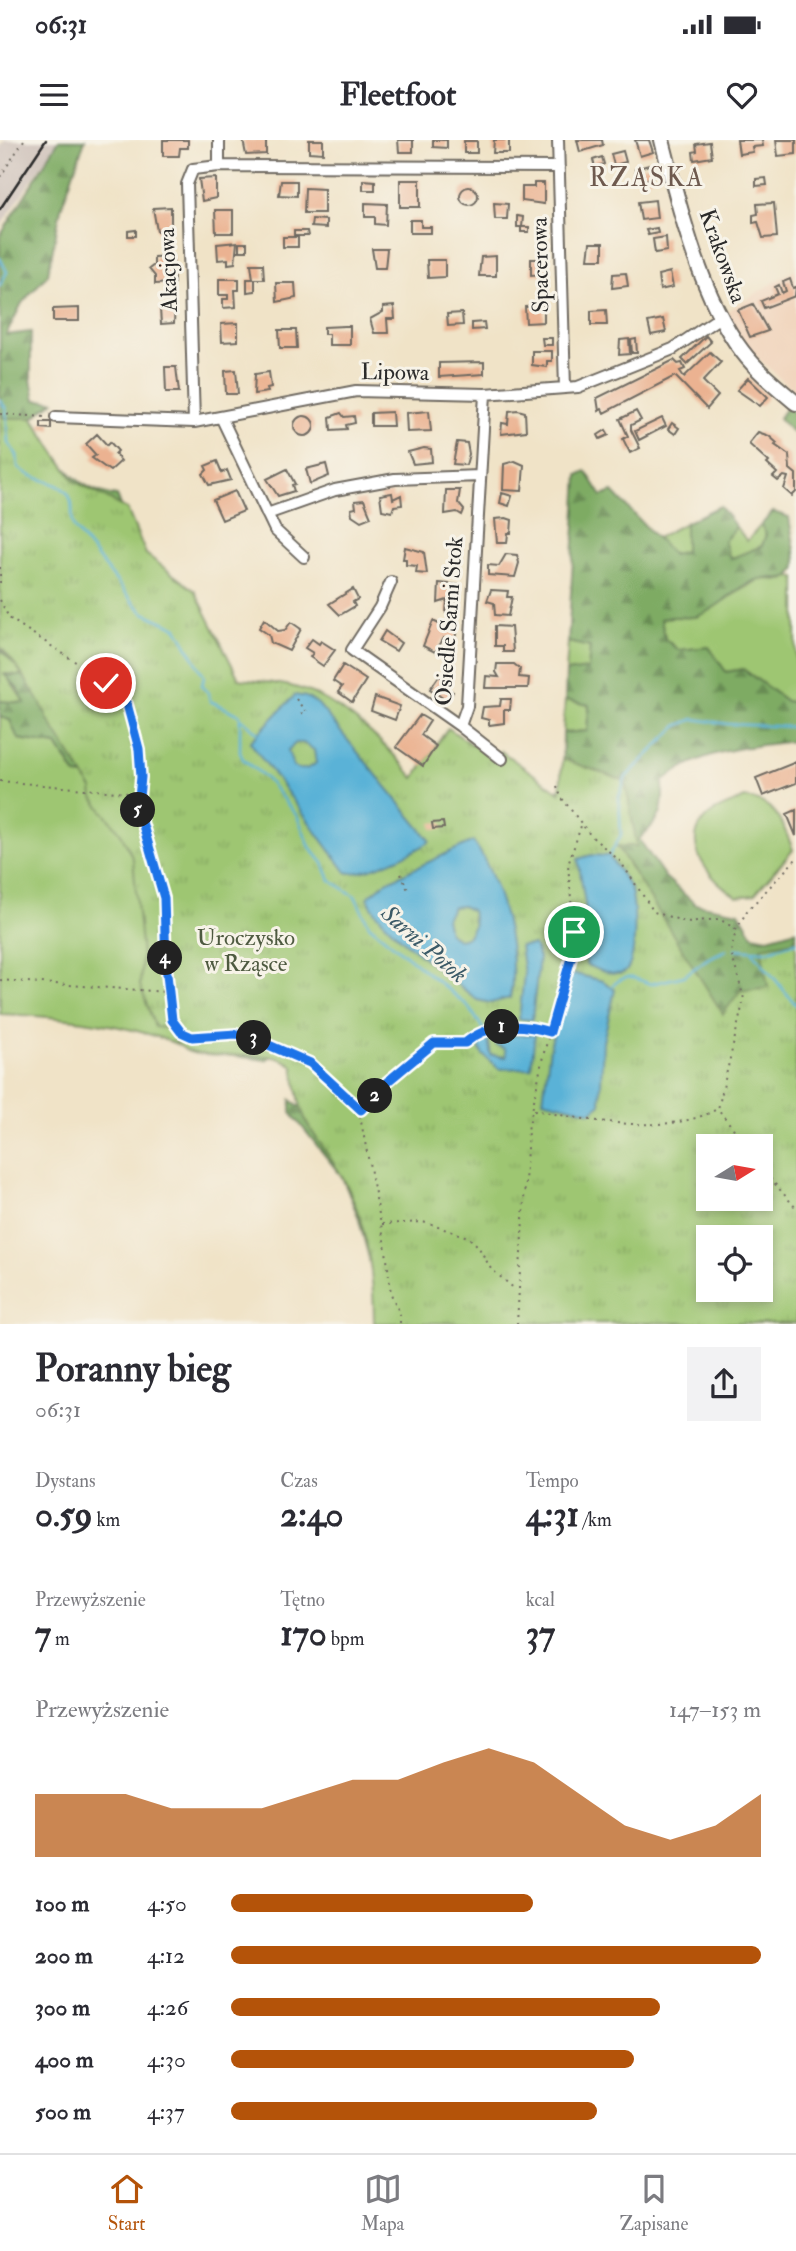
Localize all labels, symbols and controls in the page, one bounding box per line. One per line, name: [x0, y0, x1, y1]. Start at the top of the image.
text: 06:31: [35, 9, 87, 41]
text: Fleetfoot: [340, 75, 456, 115]
icon: menu: [35, 76, 73, 114]
icon: heart: [723, 76, 761, 114]
district label: RZĄSKA: [589, 162, 705, 194]
street label: Krakowska: [693, 205, 754, 307]
street label: Spacerowa: [525, 216, 556, 313]
street label: Akacjowa: [152, 227, 184, 313]
street label: Lipowa: [360, 357, 430, 388]
street label: Osiedle Sarni Stok: [429, 535, 469, 707]
pin: [76, 653, 136, 713]
icon: check: [87, 664, 125, 702]
pin: 5: [120, 792, 156, 828]
text: 5: [133, 797, 142, 821]
water label: Sarni Potok: [374, 897, 474, 990]
pin: [544, 902, 604, 962]
icon: arrive: [555, 913, 593, 951]
park label: Uroczysko w Rząsce: [197, 923, 295, 978]
pin: 4: [148, 940, 182, 976]
text: 4: [159, 945, 170, 969]
pin: 1: [484, 1010, 520, 1044]
text: 1: [498, 1014, 505, 1038]
pin: 3: [236, 1020, 272, 1056]
text: 3: [250, 1025, 257, 1049]
pin: 2: [358, 1079, 392, 1114]
text: 2: [370, 1083, 379, 1107]
north arrow: [696, 1134, 774, 1211]
map controls: [696, 1134, 773, 1302]
button: locate: [696, 1225, 773, 1302]
text: Poranny bieg: [35, 1345, 231, 1393]
button: share: [687, 1347, 761, 1421]
text: 06:31: [35, 1395, 81, 1424]
text: Dystans: [35, 1469, 96, 1493]
text: Czas: [280, 1469, 318, 1493]
text: Tempo: [526, 1469, 579, 1493]
text: 0.59: [35, 1493, 93, 1537]
text: 2:40: [280, 1493, 344, 1537]
text: 4:31: [526, 1493, 579, 1537]
text: km: [93, 1508, 120, 1532]
text: /km: [579, 1508, 612, 1532]
text: Przewyższenie: [35, 1588, 146, 1612]
text: Tętno: [280, 1588, 325, 1612]
text: kcal: [526, 1588, 555, 1612]
text: 7: [35, 1612, 51, 1656]
text: 170: [280, 1612, 327, 1656]
text: 37: [526, 1612, 555, 1656]
text: m: [51, 1627, 70, 1651]
text: bpm: [327, 1627, 364, 1651]
text: Przewyższenie: [35, 1695, 169, 1724]
text: 147–153 m: [669, 1695, 761, 1724]
text: 100 m: [35, 1889, 89, 1918]
text: 4:50: [147, 1889, 187, 1918]
text: 200 m: [35, 1941, 93, 1970]
text: 4:12: [147, 1941, 185, 1970]
text: 300 m: [35, 1993, 90, 2022]
text: 4:26: [147, 1993, 188, 2022]
text: 400 m: [35, 2045, 94, 2074]
text: 4:30: [147, 2045, 186, 2074]
text: 500 m: [35, 2097, 91, 2126]
text: 4:37: [147, 2097, 184, 2126]
tab: Start: [108, 2170, 146, 2236]
tab: Mapa: [361, 2170, 404, 2236]
tab: Zapisane: [620, 2170, 688, 2236]

